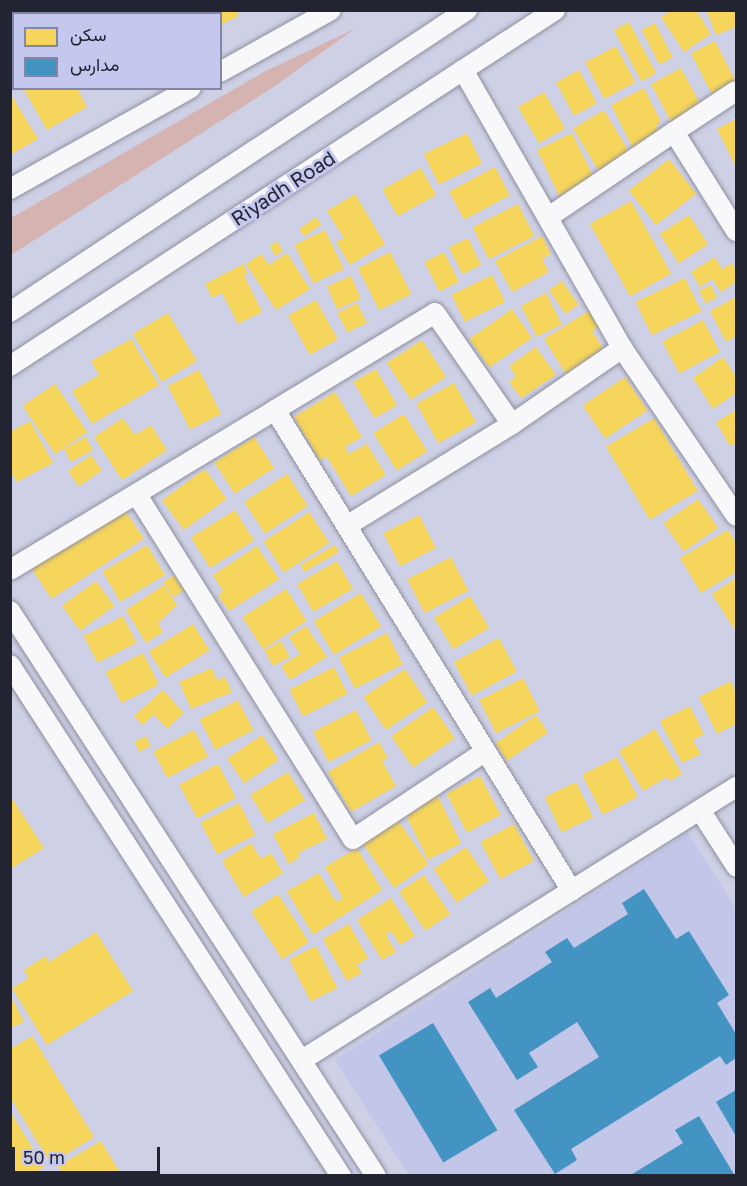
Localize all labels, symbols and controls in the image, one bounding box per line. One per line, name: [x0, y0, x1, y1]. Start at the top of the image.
legend: [12, 12, 222, 90]
text: سكن: [70, 23, 106, 45]
text: مدارس: [70, 53, 119, 75]
street label: Riyadh Road: [226, 145, 340, 231]
scale bar: [15, 1135, 164, 1173]
text: 50 m: [23, 1146, 65, 1168]

